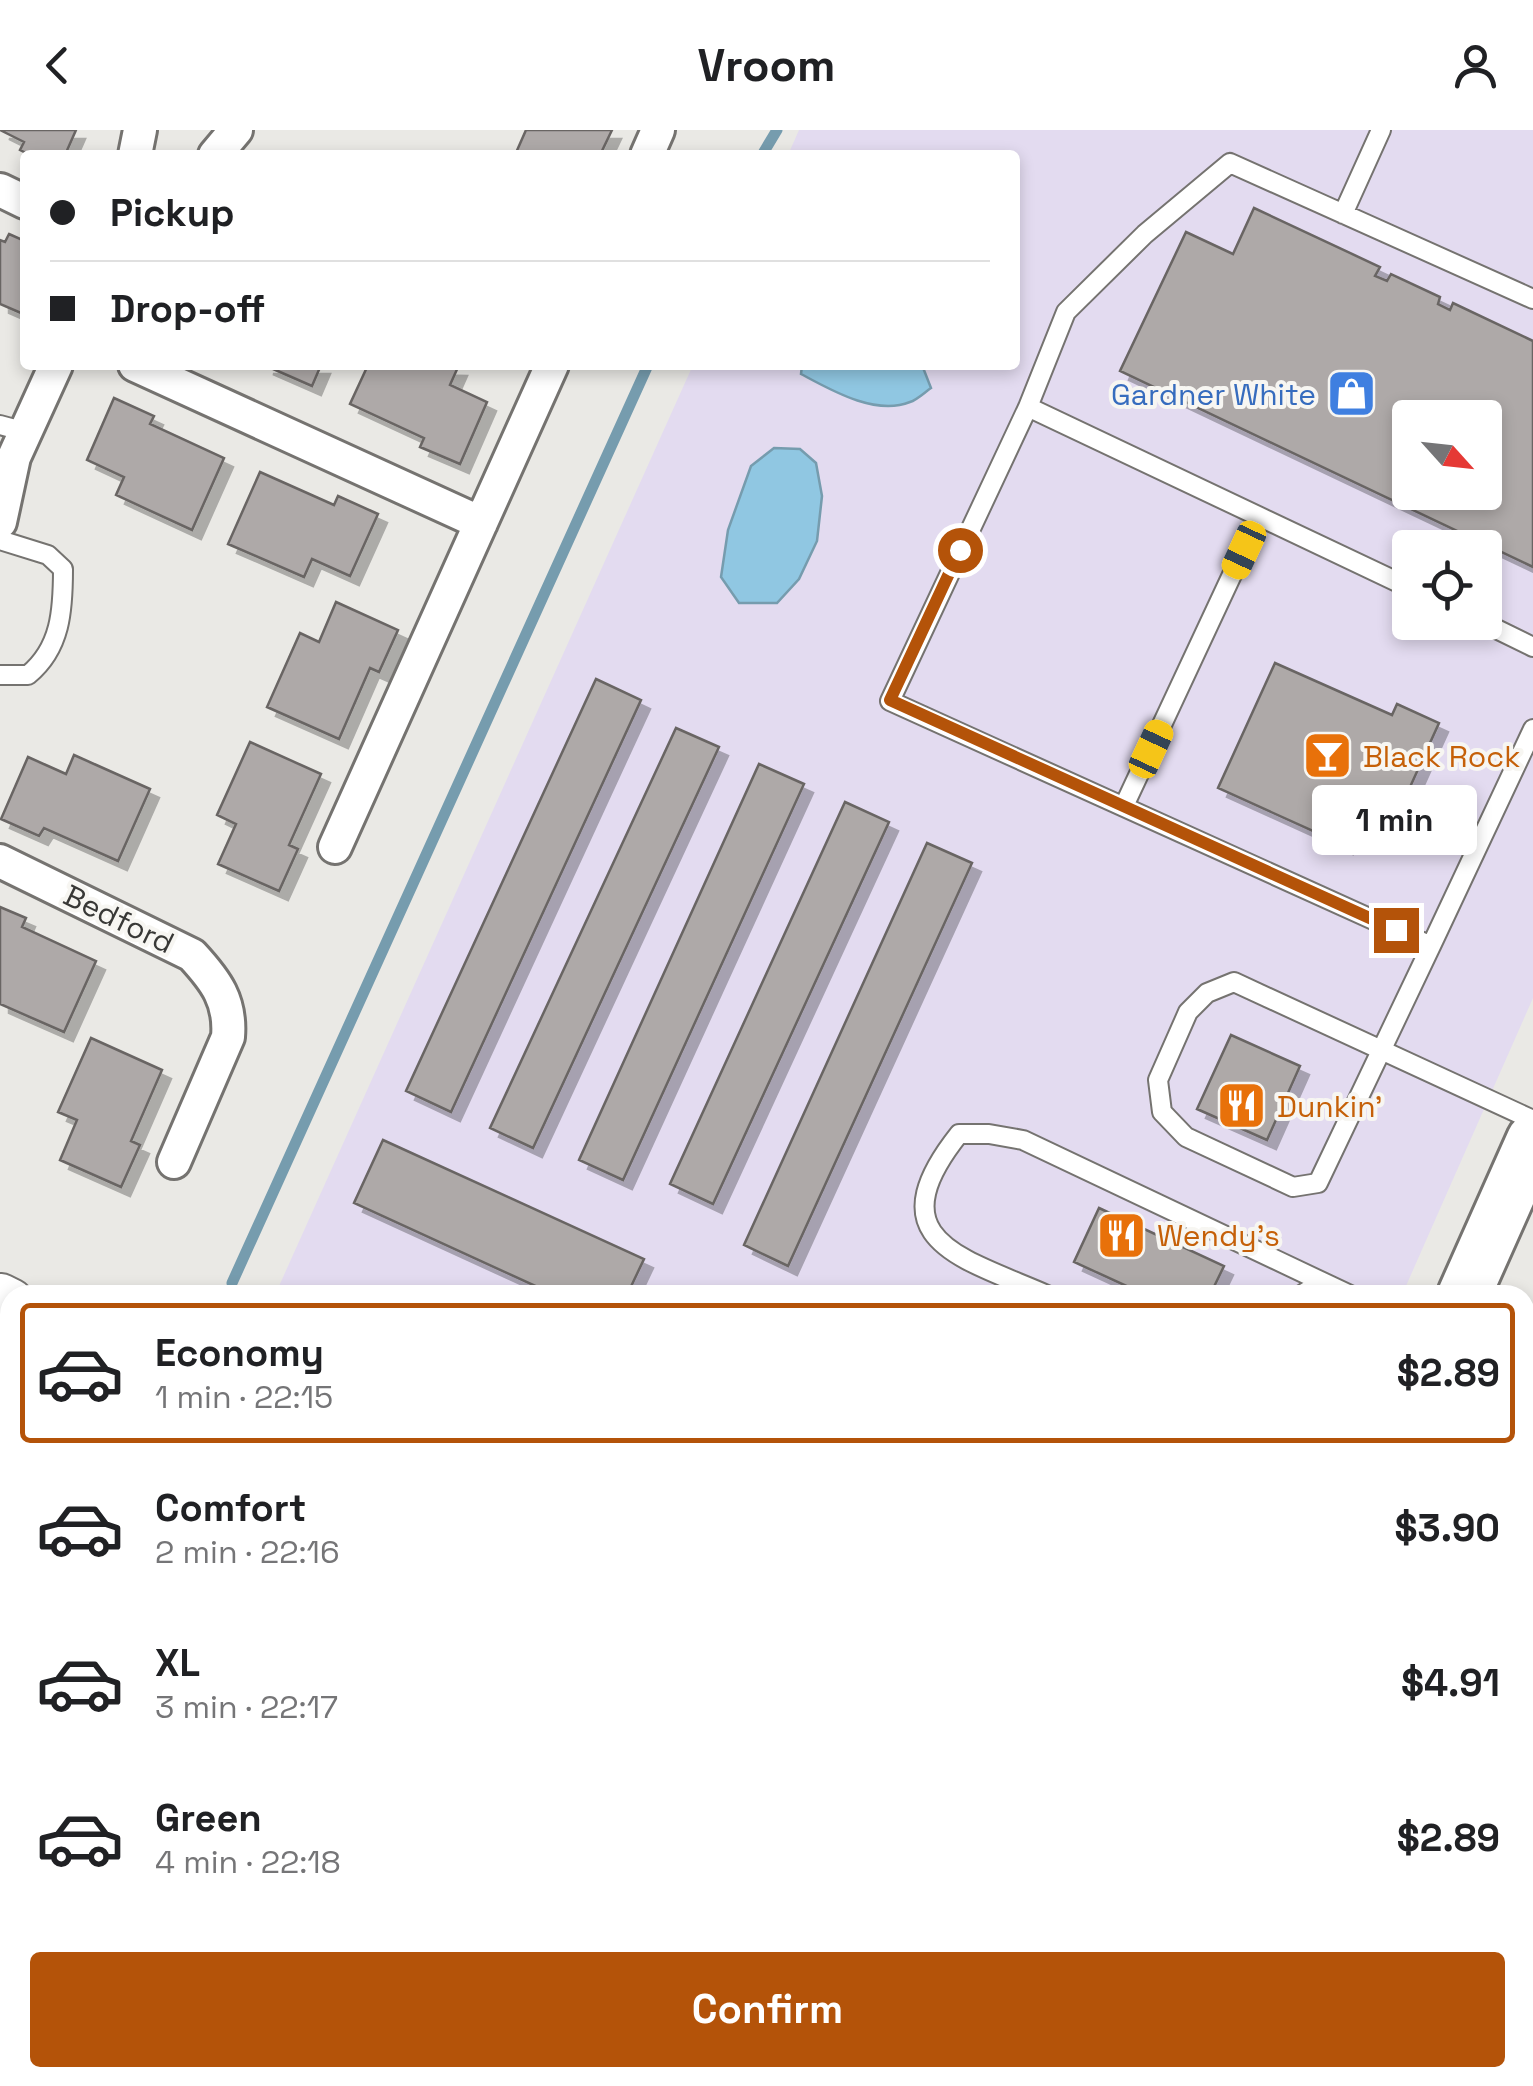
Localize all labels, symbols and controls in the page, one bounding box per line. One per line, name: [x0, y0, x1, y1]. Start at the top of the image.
text: Vroom: [698, 37, 835, 94]
icon: back: [30, 38, 85, 93]
icon: person: [1448, 38, 1503, 93]
text: Pickup: [110, 189, 234, 237]
text: Drop-off: [110, 285, 265, 333]
shop icon: Gardner White: [1325, 368, 1377, 420]
place label: Gardner White: [1111, 375, 1316, 414]
north arrow: [1392, 400, 1502, 510]
map controls: [1392, 400, 1502, 640]
car: [1218, 516, 1270, 584]
route start: [938, 528, 983, 573]
button: locate: [1392, 530, 1502, 640]
car: [1125, 715, 1177, 783]
bar icon: Black Rock: [1302, 730, 1354, 782]
place label: Black Rock: [1363, 737, 1520, 776]
callout: 1 min: [1314, 785, 1478, 855]
text: 1 min: [1355, 800, 1434, 840]
street label: Bedford: [57, 876, 181, 962]
route end: [1374, 908, 1419, 953]
restaurant icon: Dunkin': [1216, 1080, 1268, 1132]
place label: Dunkin': [1277, 1087, 1382, 1126]
restaurant icon: Wendy's: [1096, 1209, 1148, 1261]
place label: Wendy's: [1157, 1216, 1280, 1255]
icon: car: [35, 1328, 125, 1418]
text: Economy: [155, 1329, 324, 1377]
text: $2.89: [1397, 1349, 1500, 1397]
text: 1 min · 22:15: [155, 1377, 333, 1417]
icon: car: [35, 1483, 125, 1573]
text: Comfort: [155, 1484, 306, 1532]
text: $3.90: [1395, 1504, 1500, 1552]
text: 2 min · 22:16: [155, 1532, 340, 1572]
icon: car: [35, 1638, 125, 1728]
text: XL: [155, 1639, 200, 1687]
text: $4.91: [1401, 1659, 1500, 1707]
text: 3 min · 22:17: [155, 1687, 338, 1727]
icon: car: [35, 1793, 125, 1883]
text: Green: [155, 1794, 262, 1842]
text: $2.89: [1397, 1814, 1500, 1862]
text: 4 min · 22:18: [155, 1842, 341, 1882]
button: Confirm: [30, 1952, 1505, 2067]

